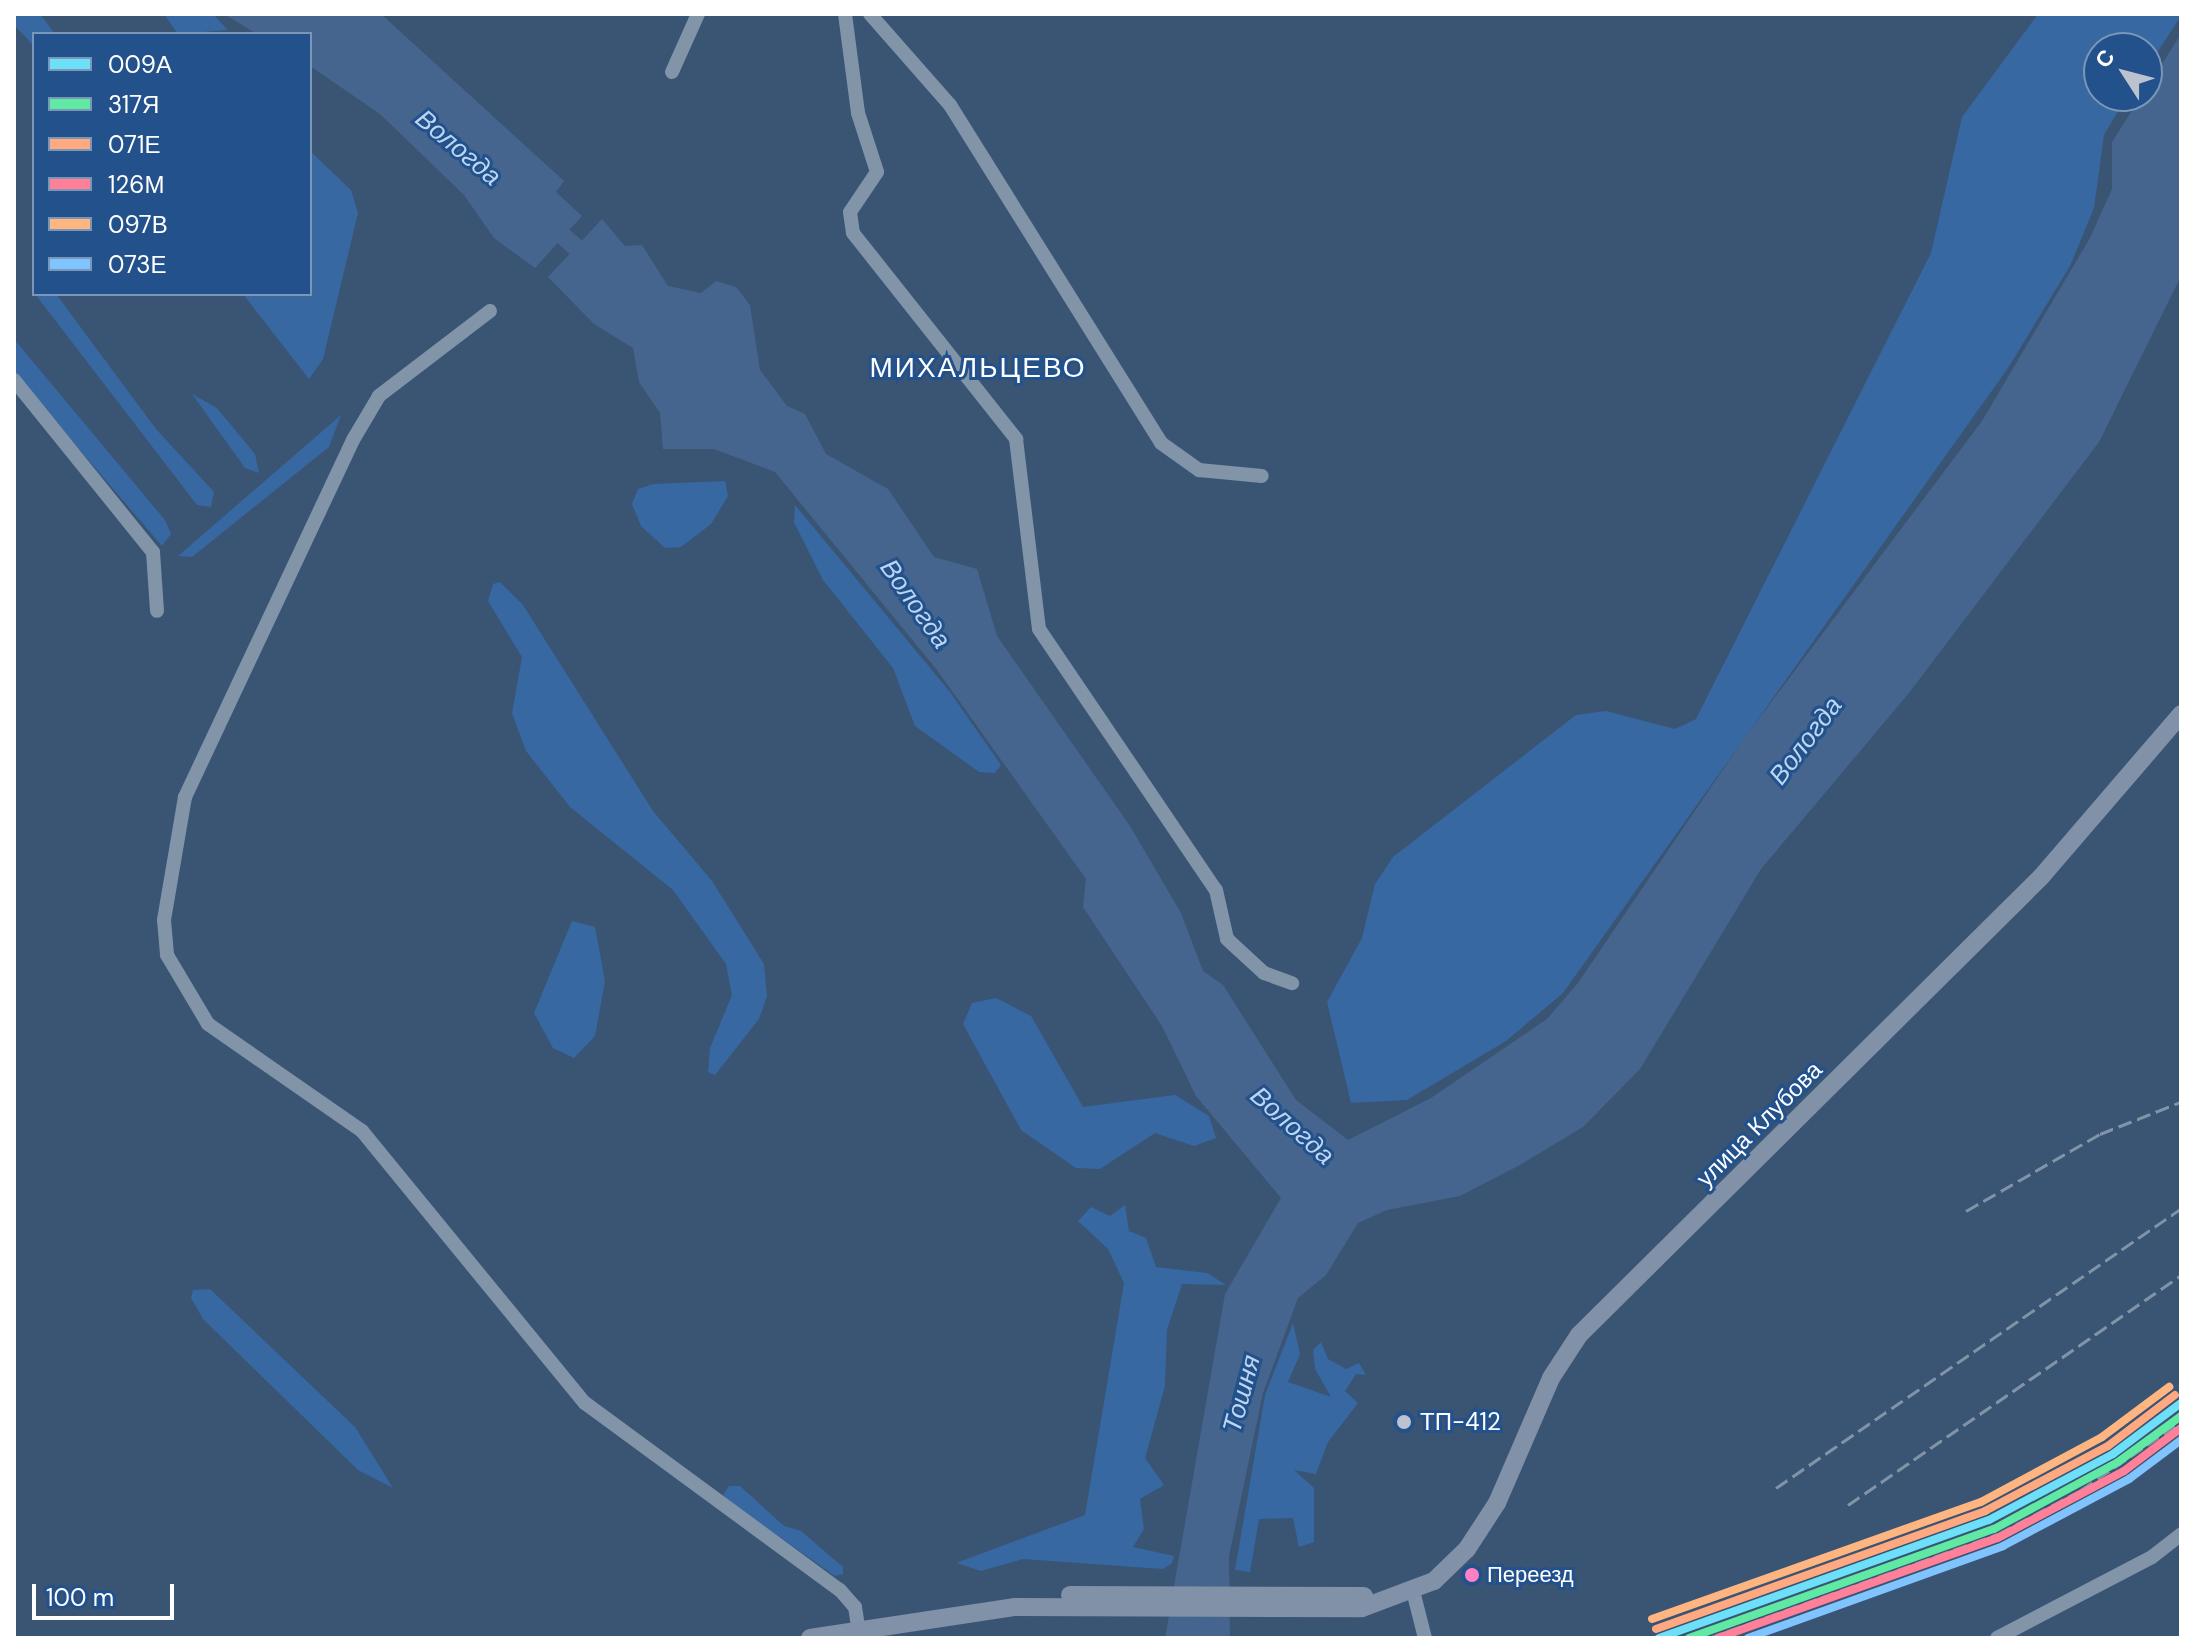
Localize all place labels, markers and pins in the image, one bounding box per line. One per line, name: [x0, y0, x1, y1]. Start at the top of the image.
place label: ТП-412: [1420, 1408, 1501, 1436]
marker: ТП-412: [1395, 1413, 1413, 1431]
place label: Переезд: [1487, 1562, 1574, 1588]
marker: Переезд: [1464, 1567, 1480, 1583]

